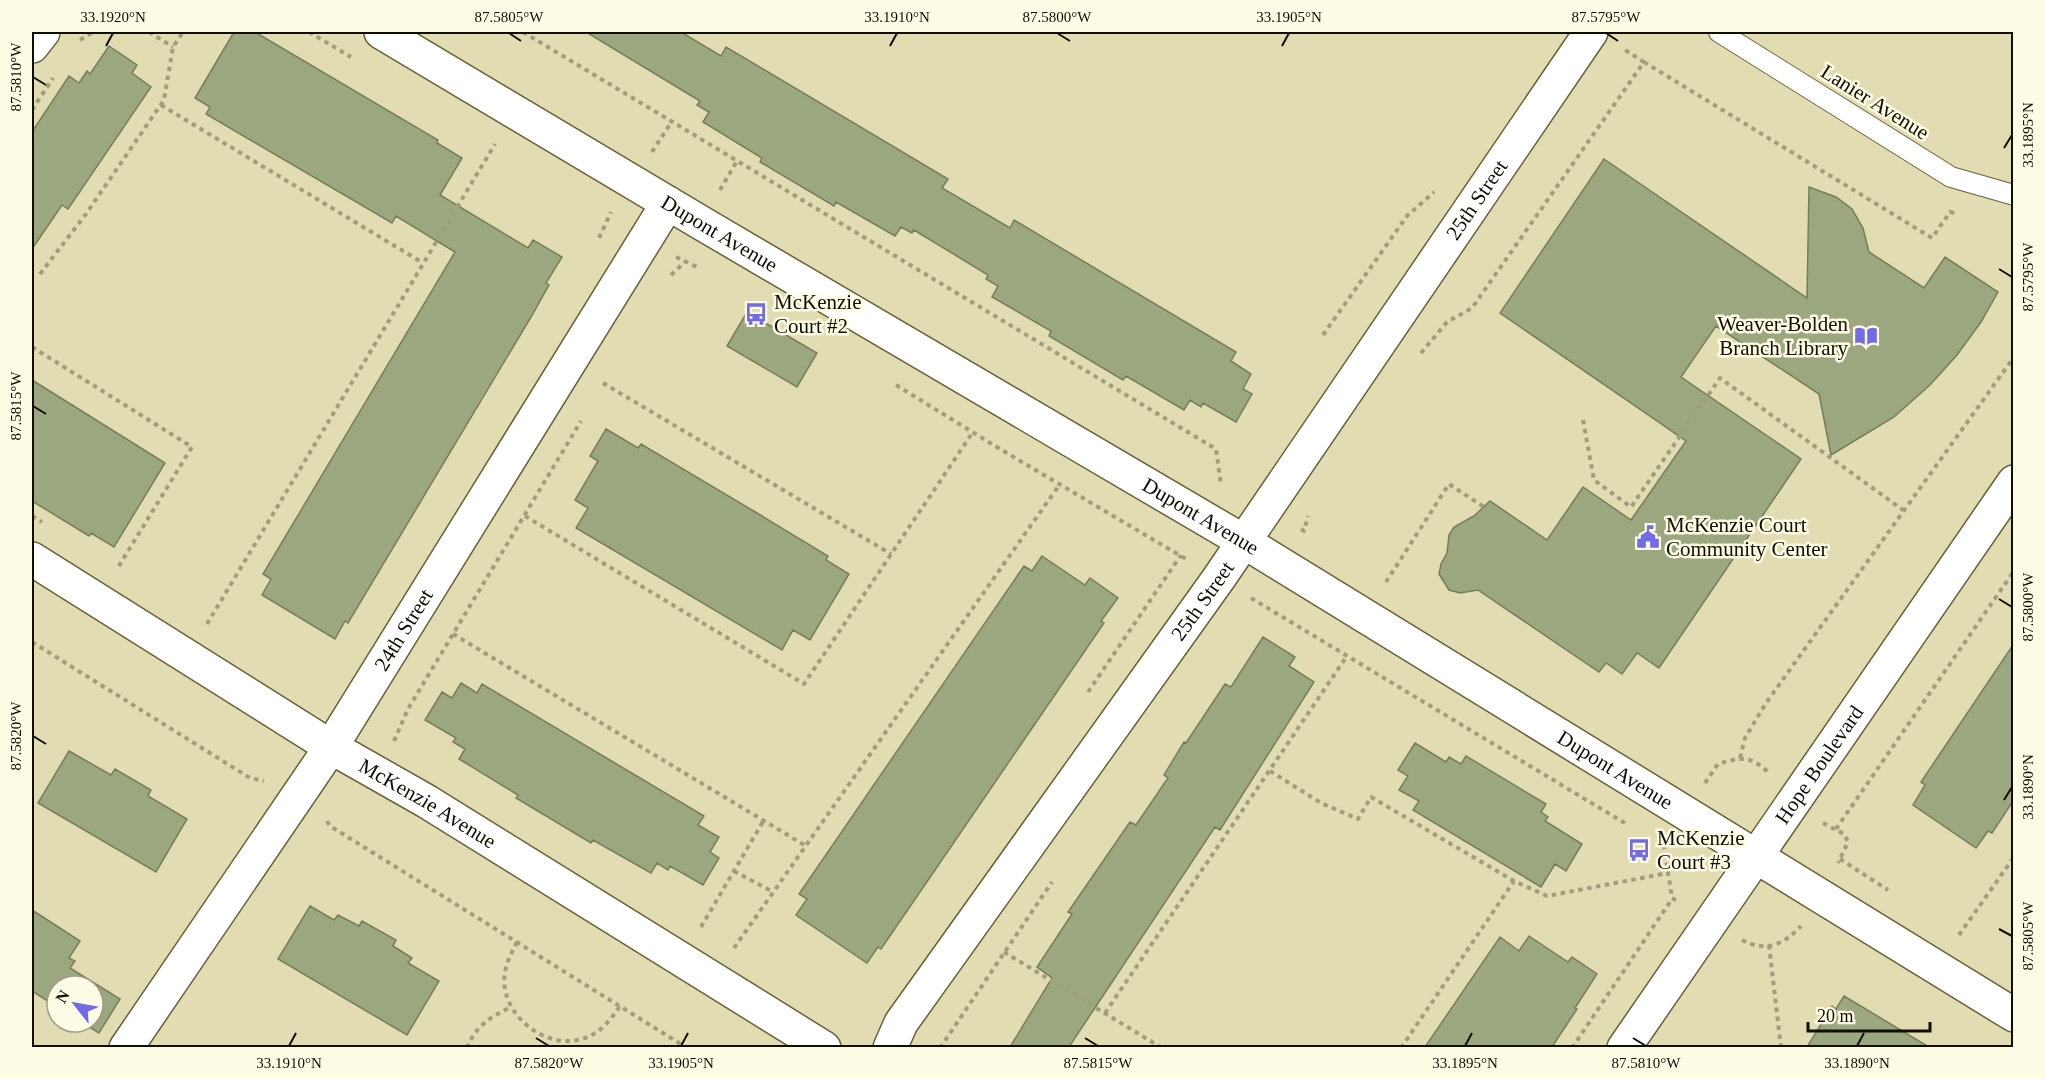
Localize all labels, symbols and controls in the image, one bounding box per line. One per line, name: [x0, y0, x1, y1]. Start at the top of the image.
text: 33.1920°N: [80, 9, 146, 25]
text: 87.5805°W: [475, 9, 544, 25]
text: 33.1910°N: [864, 9, 930, 25]
text: 87.5800°W: [1023, 9, 1092, 25]
text: 33.1905°N: [1256, 9, 1322, 25]
text: 87.5795°W: [1572, 9, 1641, 25]
text: 87.5810°W: [8, 42, 24, 111]
street label: Lanier Avenue: [1817, 59, 1933, 145]
text: 33.1895°N: [2020, 102, 2036, 168]
street label: 25th Street: [1441, 155, 1513, 244]
street label: Dupont Avenue: [657, 190, 782, 277]
text: 87.5795°W: [2020, 242, 2036, 311]
place label: McKenzie Court #2: [774, 290, 861, 338]
bus stop icon: McKenzie Court #2: [743, 301, 769, 327]
place label: Weaver-Bolden Branch Library: [1717, 312, 1848, 360]
library icon: Weaver-Bolden Branch Library: [1853, 323, 1879, 349]
text: 87.5815°W: [8, 371, 24, 440]
street label: Dupont Avenue: [1138, 473, 1263, 560]
place label: McKenzie Court Community Center: [1666, 513, 1828, 561]
public building icon: McKenzie Court Community Center: [1635, 524, 1661, 550]
street label: 25th Street: [1166, 557, 1239, 645]
text: 87.5800°W: [2020, 572, 2036, 641]
street label: 24th Street: [369, 584, 438, 675]
text: 87.5820°W: [8, 701, 24, 770]
street label: Hope Boulevard: [1770, 701, 1869, 828]
street label: Dupont Avenue: [1553, 725, 1677, 814]
street label: McKenzie Avenue: [355, 753, 500, 853]
text: 33.1890°N: [2020, 754, 2036, 820]
place label: McKenzie Court #3: [1657, 826, 1744, 874]
bus stop icon: McKenzie Court #3: [1626, 837, 1652, 863]
text: 87.5805°W: [2020, 901, 2036, 970]
north arrow: [45, 974, 105, 1034]
text: N: [52, 987, 73, 1006]
scale bar: [1808, 995, 1930, 1033]
text: 20 m: [1817, 1006, 1854, 1026]
text: 33.1910°N: [256, 1055, 322, 1071]
text: 87.5820°W: [515, 1055, 584, 1071]
text: 33.1905°N: [648, 1055, 714, 1071]
text: 87.5815°W: [1064, 1055, 1133, 1071]
text: 33.1895°N: [1432, 1055, 1498, 1071]
text: 87.5810°W: [1612, 1055, 1681, 1071]
text: 33.1890°N: [1824, 1055, 1890, 1071]

